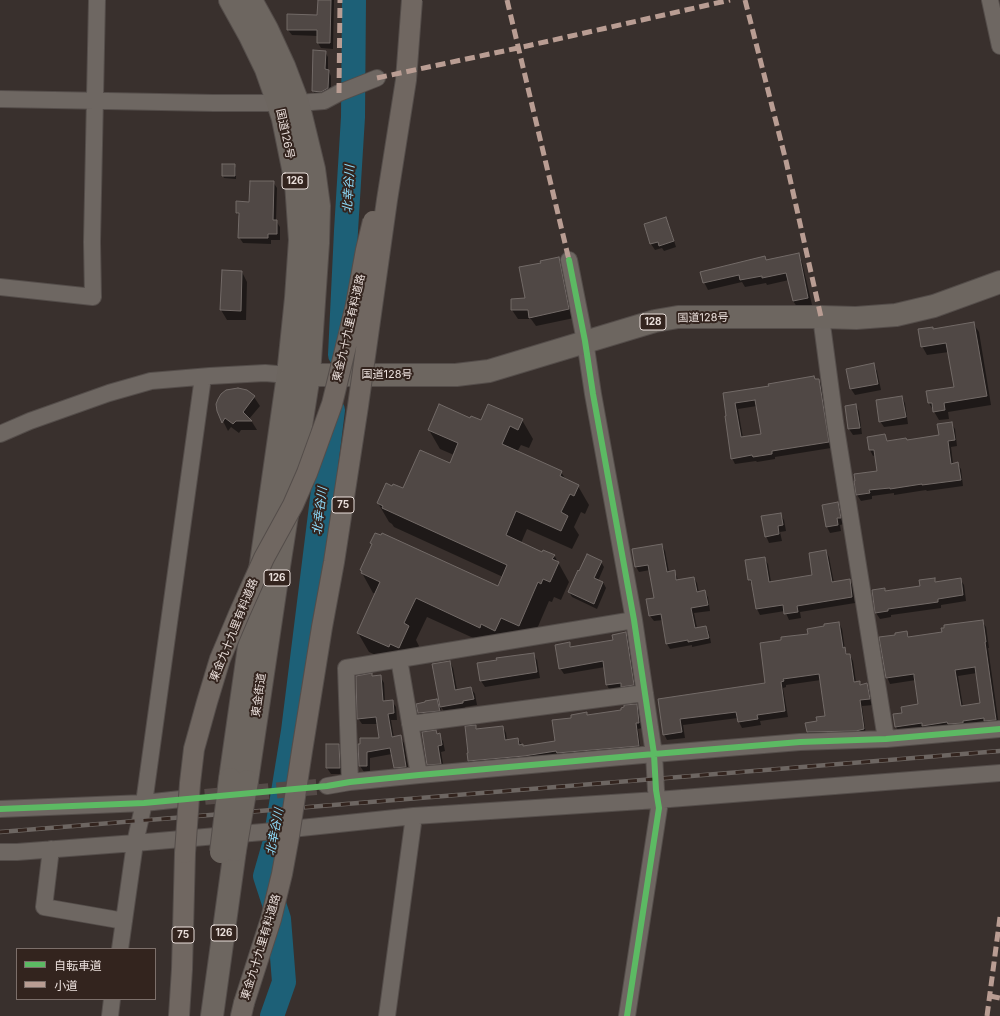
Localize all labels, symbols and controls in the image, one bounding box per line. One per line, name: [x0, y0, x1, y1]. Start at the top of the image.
street label: 国道126号: [273, 108, 297, 160]
water label: 北幸谷川: [341, 165, 357, 213]
road number: 126: [282, 173, 308, 189]
street label: 東金九十九里有料道路: [330, 273, 368, 383]
street label: 国道128号: [677, 311, 729, 325]
road number: 128: [640, 314, 666, 330]
street label: 国道128号: [362, 368, 412, 382]
water label: 北幸谷川: [310, 486, 330, 536]
road number: 75: [332, 497, 354, 513]
road number: 126: [264, 570, 290, 586]
street label: 東金九十九里有料道路: [207, 577, 261, 683]
street label: 東金街道: [249, 672, 269, 718]
water label: 北幸谷川: [263, 807, 287, 857]
street label: 東金九十九里有料道路: [239, 892, 283, 1002]
road number: 126: [211, 925, 237, 941]
road number: 75: [172, 927, 194, 943]
legend: [16, 948, 156, 1000]
text: 自転車道: [54, 958, 102, 973]
text: 小道: [54, 978, 78, 993]

